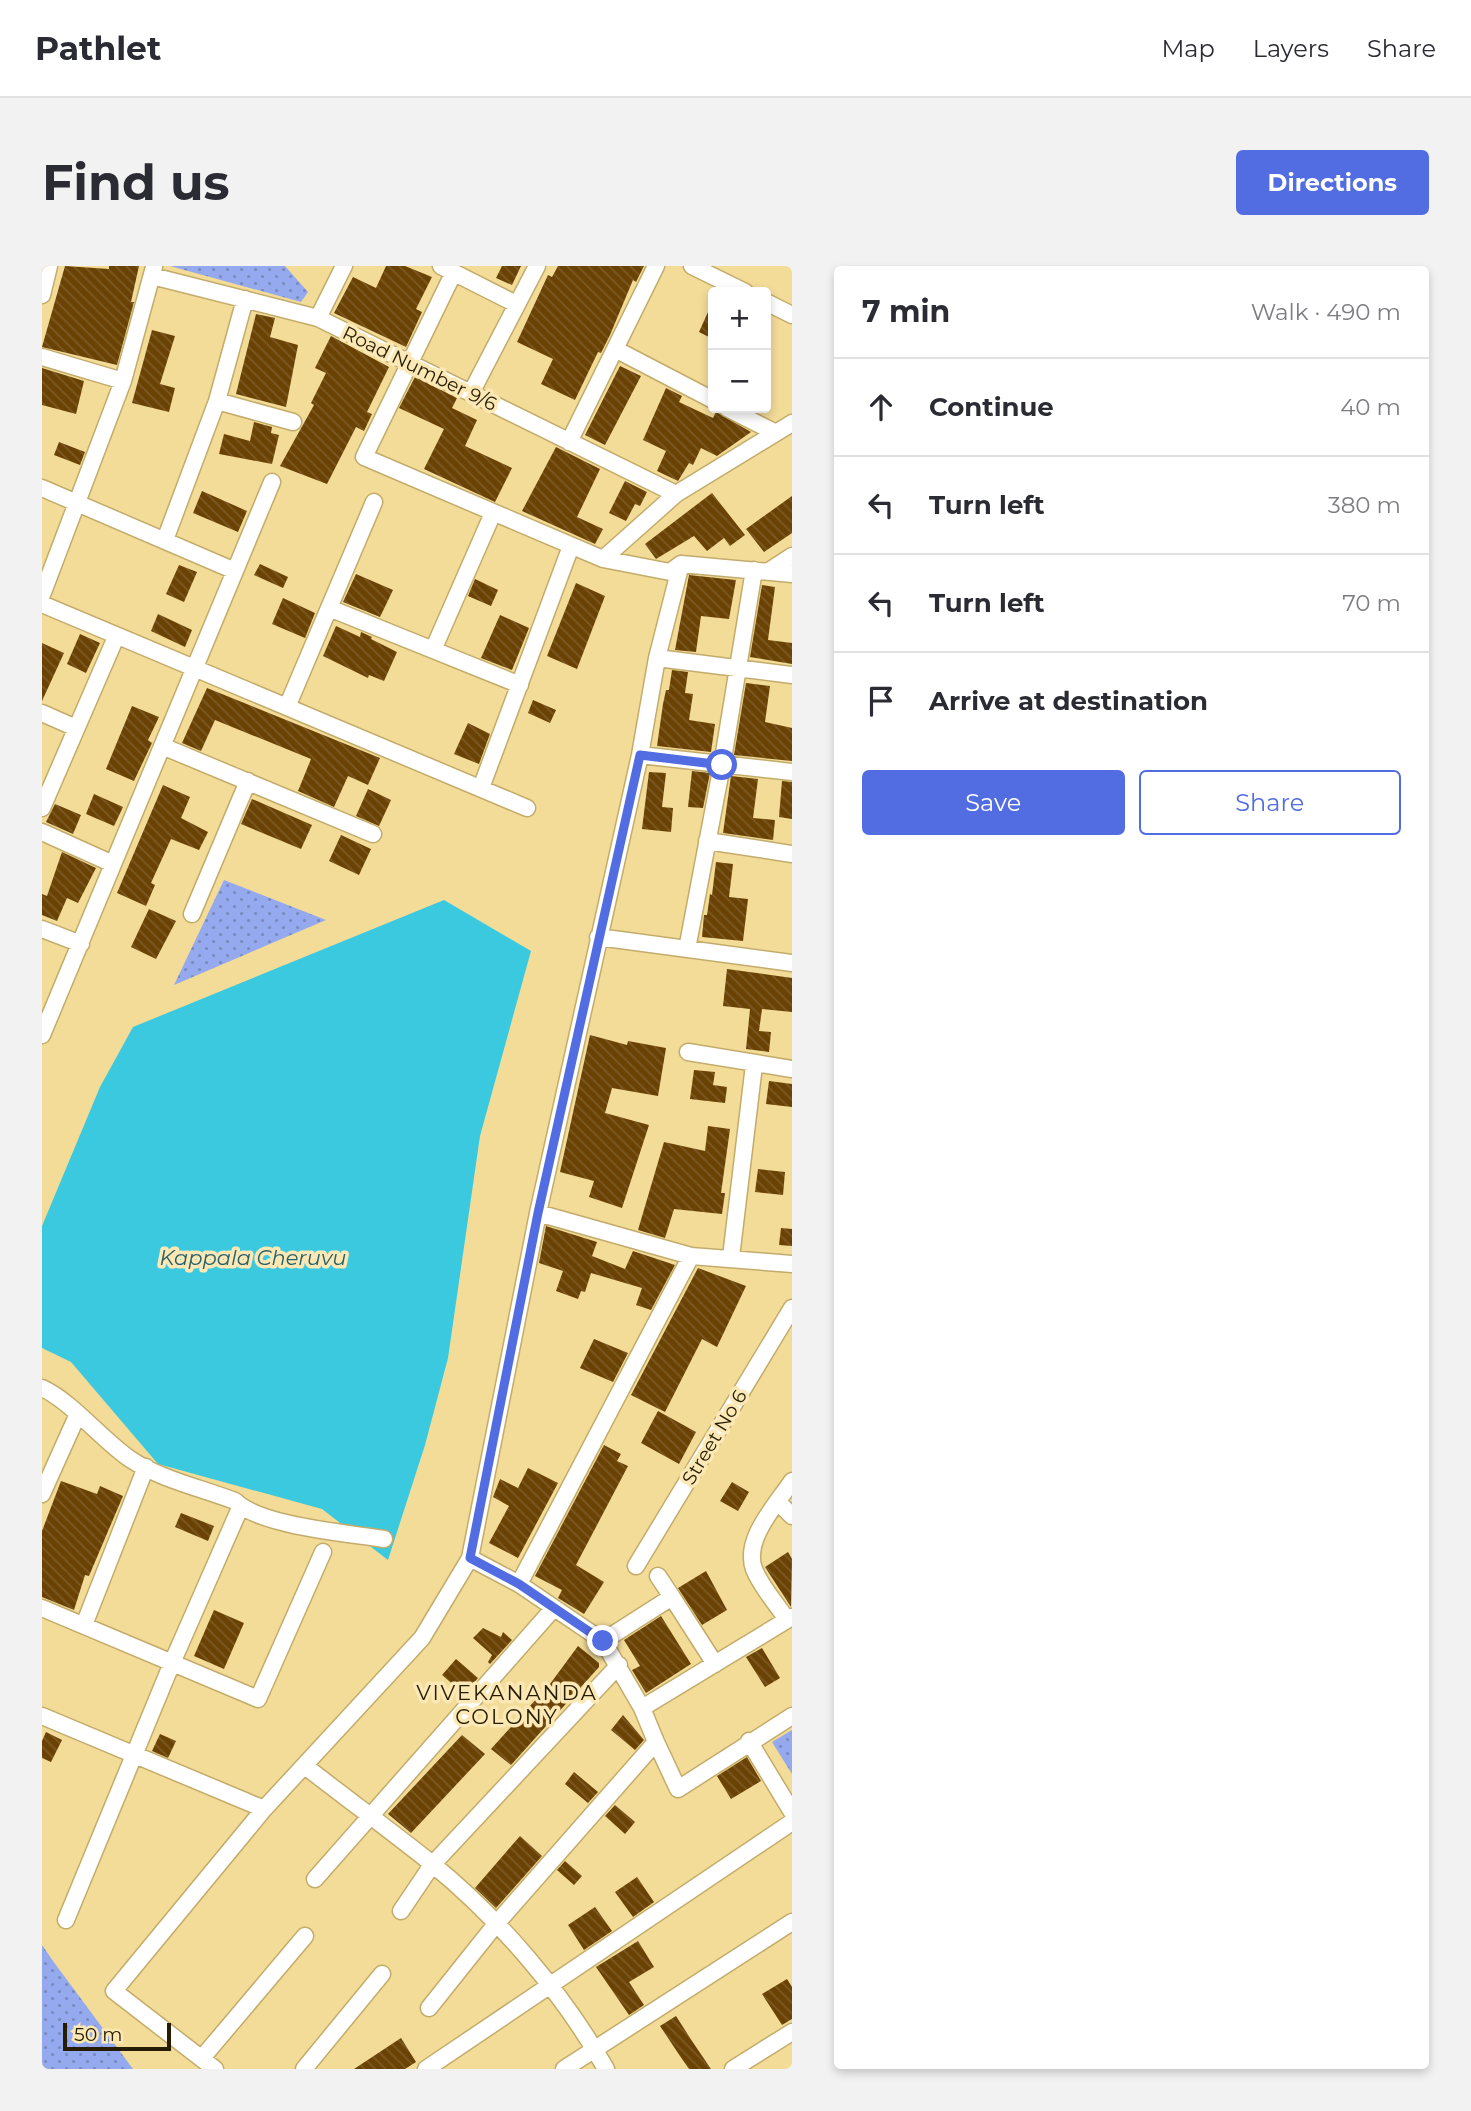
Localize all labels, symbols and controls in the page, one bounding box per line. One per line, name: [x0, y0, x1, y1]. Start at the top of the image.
text: Pathlet: [35, 28, 161, 68]
text: Map: [1161, 34, 1215, 63]
text: Layers: [1253, 34, 1329, 63]
text: Share: [1367, 34, 1436, 63]
button: Directions: [1236, 150, 1429, 215]
text: Find us: [42, 153, 230, 212]
map controls: [708, 287, 771, 413]
button: +: [708, 287, 771, 350]
text: 7 min: [862, 293, 950, 330]
text: Walk · 490 m: [1251, 298, 1401, 326]
street label: Road Number 9/6: [339, 321, 501, 416]
button: −: [708, 350, 771, 413]
icon: ahead: [862, 388, 900, 426]
text: Continue: [929, 391, 1054, 423]
text: 40 m: [1340, 393, 1401, 421]
icon: left: [862, 486, 900, 524]
text: Turn left: [929, 489, 1045, 521]
text: 380 m: [1328, 491, 1401, 519]
icon: left: [862, 584, 900, 622]
text: Turn left: [929, 587, 1045, 619]
text: 70 m: [1342, 589, 1401, 617]
icon: arrive: [862, 682, 900, 720]
text: Arrive at destination: [929, 685, 1208, 717]
route start: [706, 749, 737, 780]
button: Save: [862, 770, 1125, 835]
button: Share: [1139, 770, 1401, 835]
water label: Kappala Cheruvu: [160, 1245, 346, 1270]
street label: Street No 6: [677, 1386, 752, 1489]
route end: [587, 1625, 618, 1656]
district label: VIVEKANANDA COLONY: [416, 1680, 598, 1729]
scale bar: [63, 2020, 172, 2052]
text: 50 m: [74, 2023, 122, 2046]

